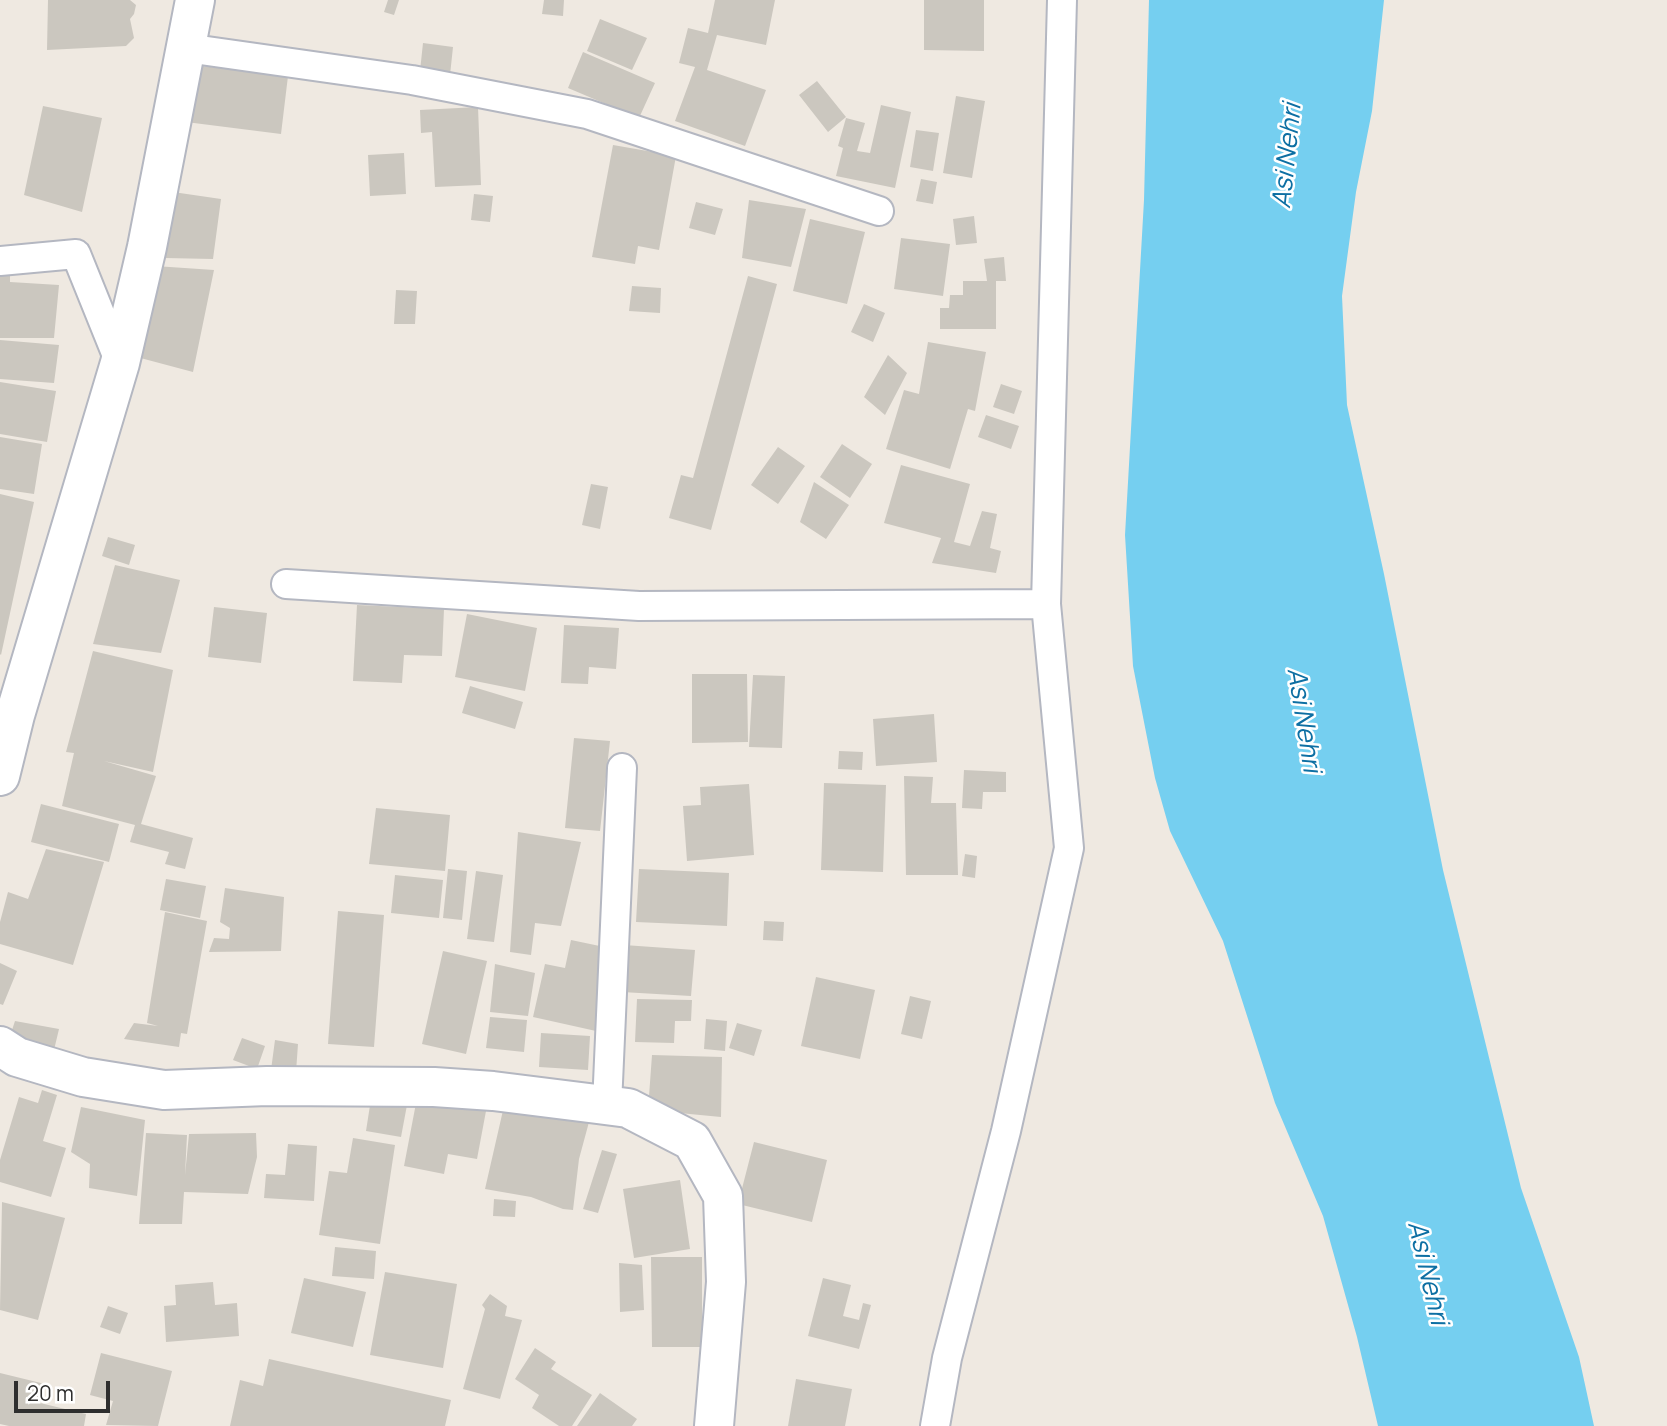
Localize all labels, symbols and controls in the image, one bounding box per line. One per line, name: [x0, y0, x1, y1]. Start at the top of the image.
water label: Asi Nehri: [1267, 102, 1309, 210]
water label: Asi Nehri: [1279, 666, 1327, 774]
water label: Asi Nehri: [1400, 1218, 1454, 1328]
scale bar: [18, 1366, 114, 1410]
text: 20 m: [27, 1379, 74, 1407]

